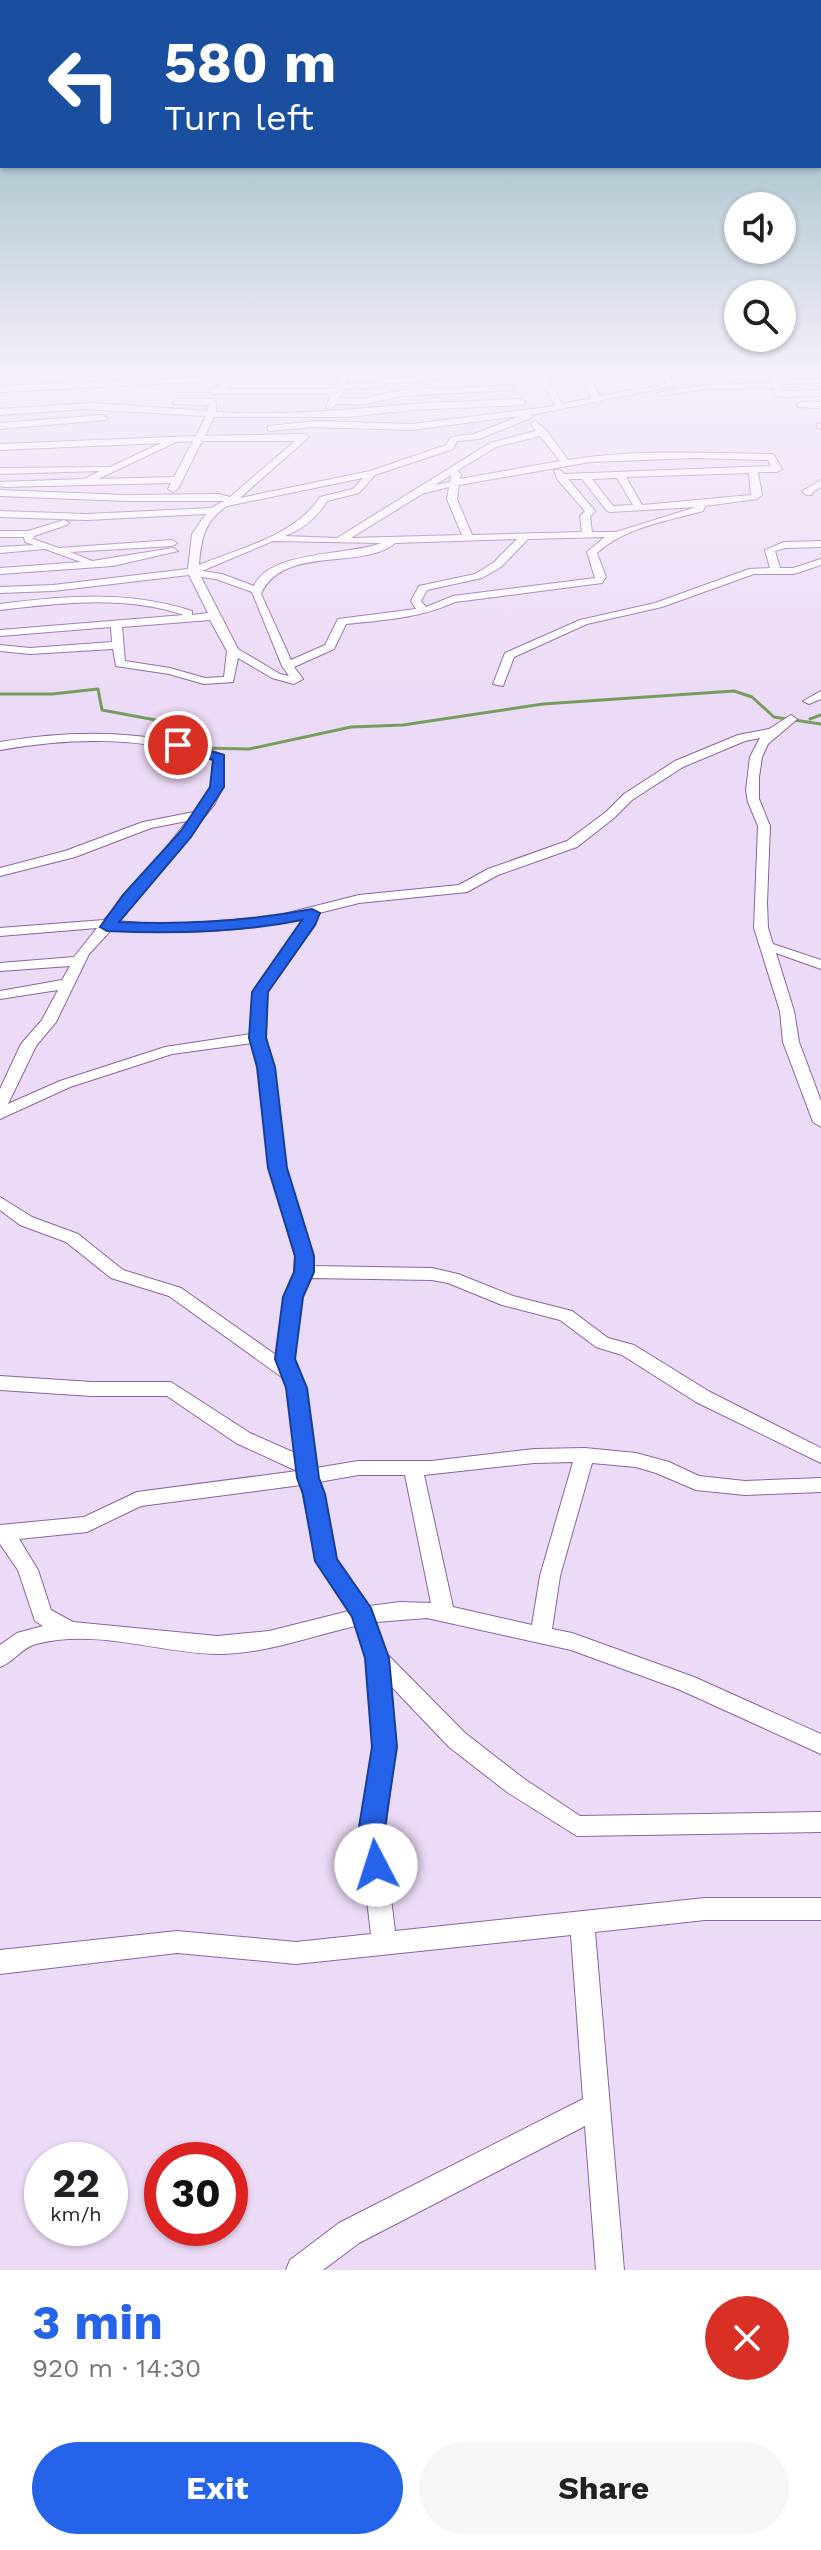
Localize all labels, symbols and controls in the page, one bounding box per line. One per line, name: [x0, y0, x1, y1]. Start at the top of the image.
text: 580 m: [164, 30, 337, 96]
icon: left: [32, 32, 136, 136]
text: Turn left: [164, 97, 314, 139]
map controls: [724, 192, 796, 352]
button: sound: [724, 192, 796, 264]
button: search: [724, 280, 796, 352]
pin: [144, 711, 212, 779]
icon: arrive: [156, 723, 200, 767]
position arrow: [334, 1823, 418, 1907]
speed limit sign: 30: [144, 2142, 248, 2246]
text: 22: [52, 2160, 100, 2207]
text: km/h: [50, 2202, 102, 2226]
text: 3 min: [32, 2294, 163, 2351]
button: close: [705, 2296, 789, 2380]
text: 920 m · 14:30: [32, 2353, 201, 2383]
button: Exit: [32, 2442, 403, 2534]
button: Share: [419, 2442, 789, 2534]

